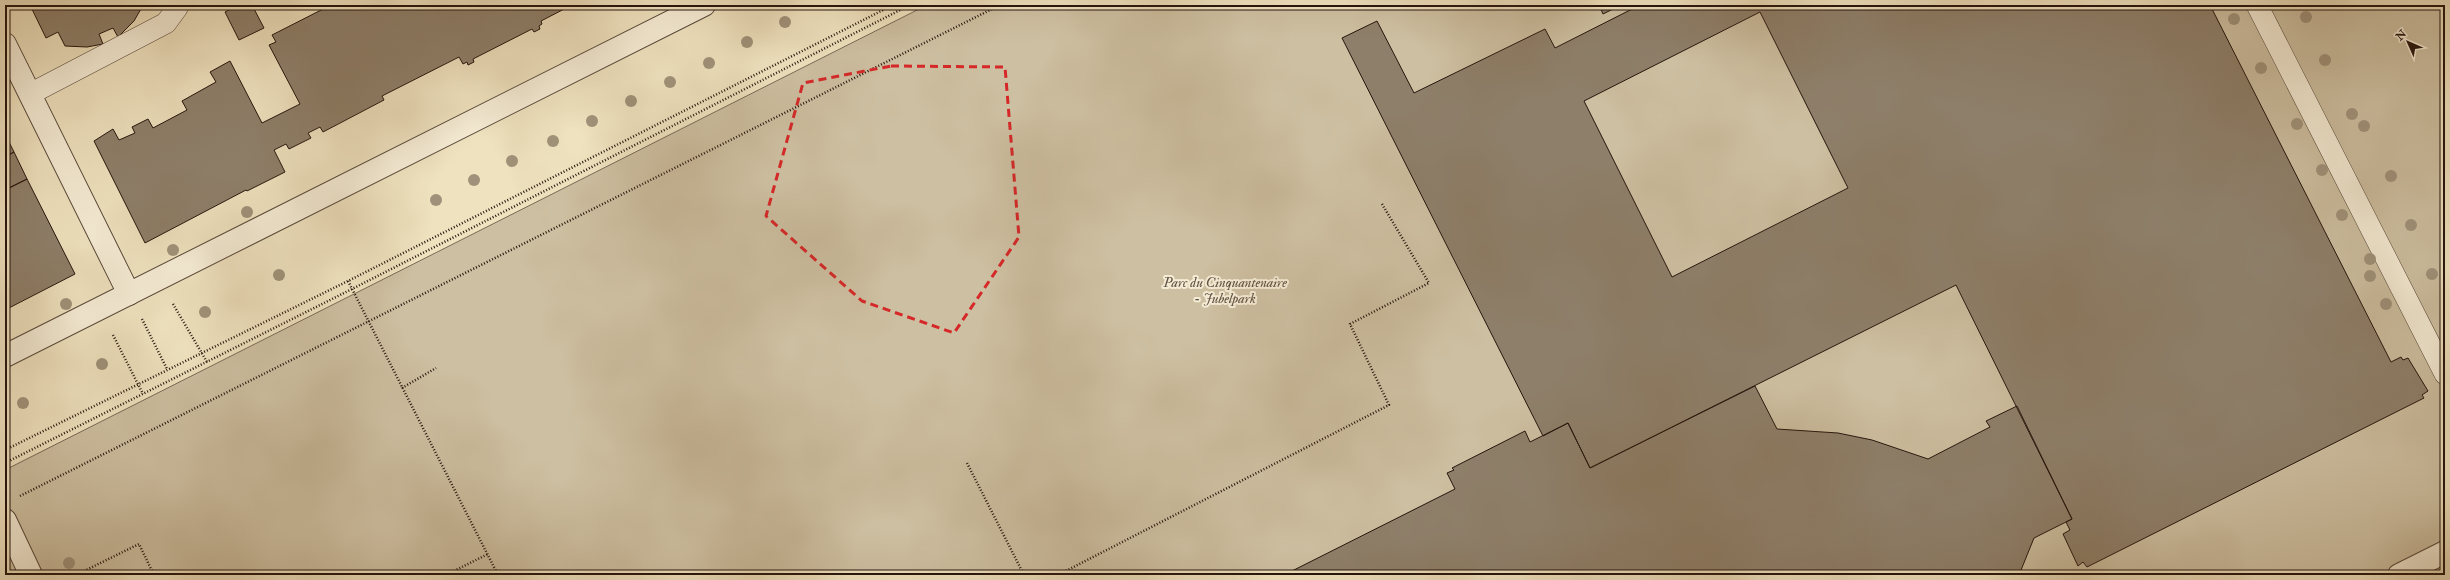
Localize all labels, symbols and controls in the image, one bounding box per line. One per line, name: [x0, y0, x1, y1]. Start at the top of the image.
north arrow: [2388, 22, 2428, 62]
text: N: [2392, 26, 2410, 44]
park label: Parc du Cinquantenaire - Jubelpark: [1162, 274, 1287, 307]

